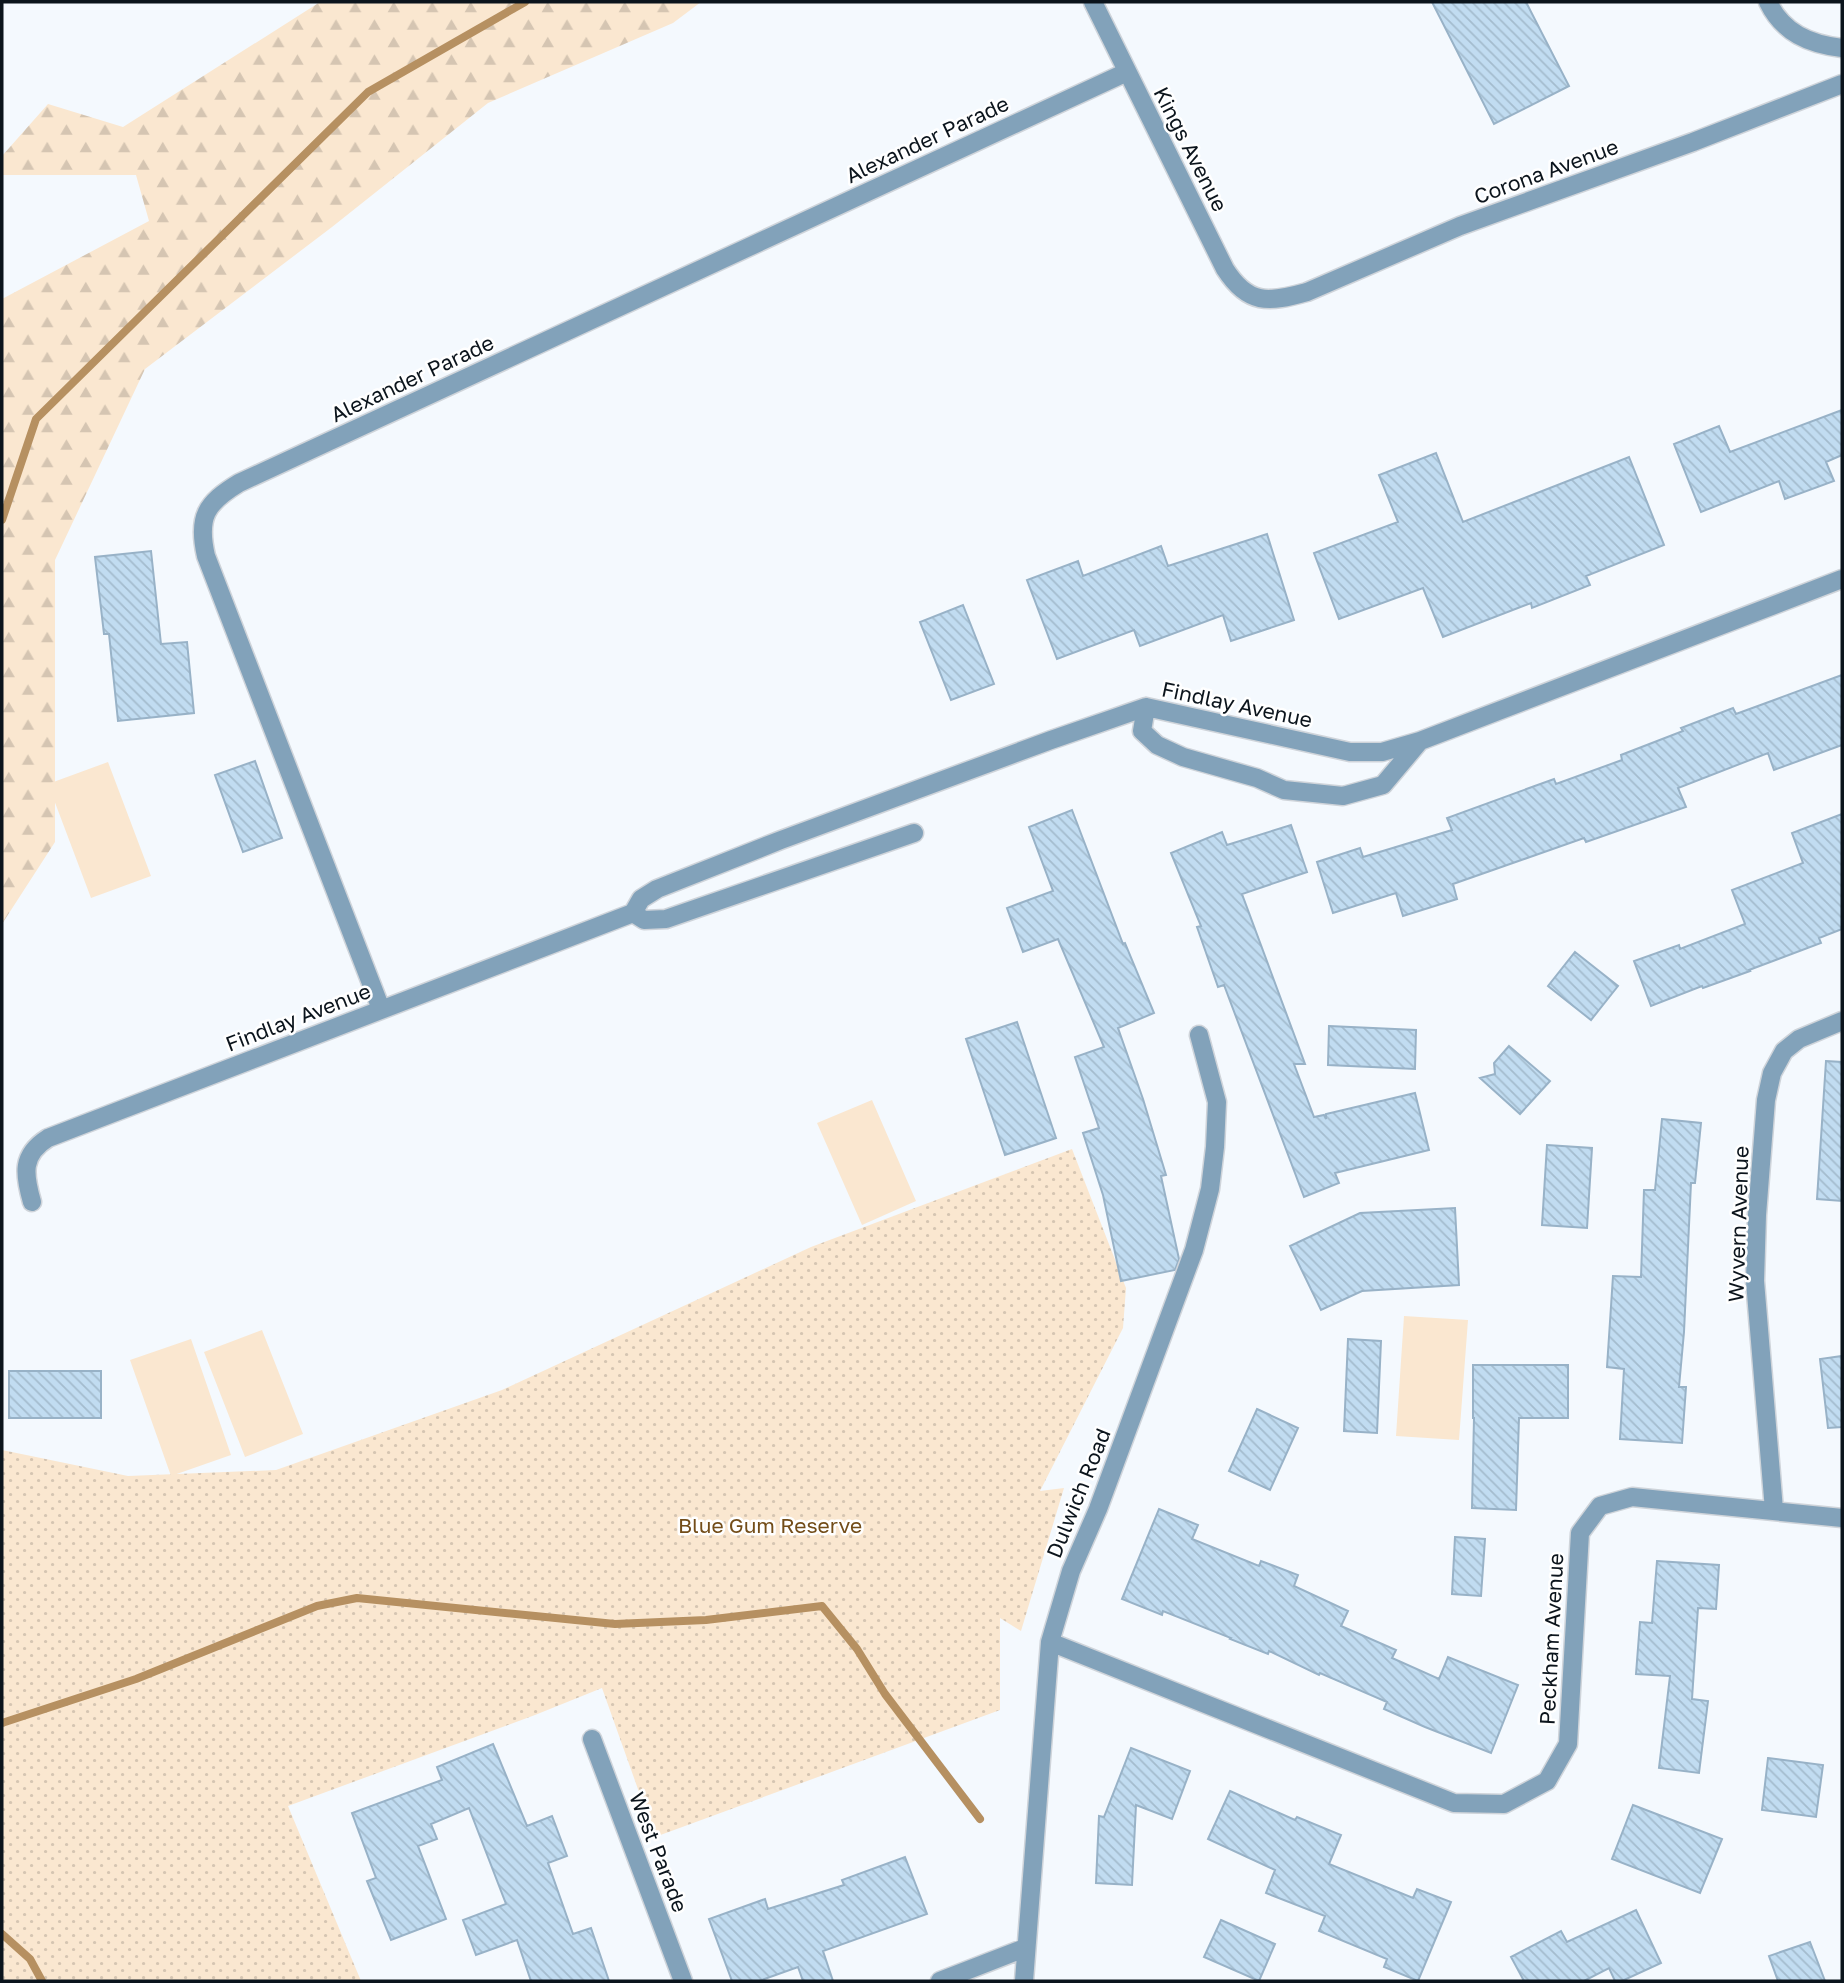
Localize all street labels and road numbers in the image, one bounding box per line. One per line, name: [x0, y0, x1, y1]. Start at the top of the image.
street label: Kings Avenue: [1148, 82, 1234, 216]
street label: Alexander Parade: [841, 90, 1013, 188]
street label: Corona Avenue: [1470, 133, 1622, 209]
street label: Alexander Parade: [326, 329, 498, 427]
street label: Findlay Avenue: [1159, 675, 1315, 733]
street label: Findlay Avenue: [222, 977, 374, 1057]
street label: Wyvern Avenue: [1722, 1145, 1754, 1303]
street label: Dulwich Road: [1040, 1424, 1116, 1562]
street label: Peckham Avenue: [1534, 1553, 1568, 1725]
street label: West Parade: [624, 1788, 694, 1916]

